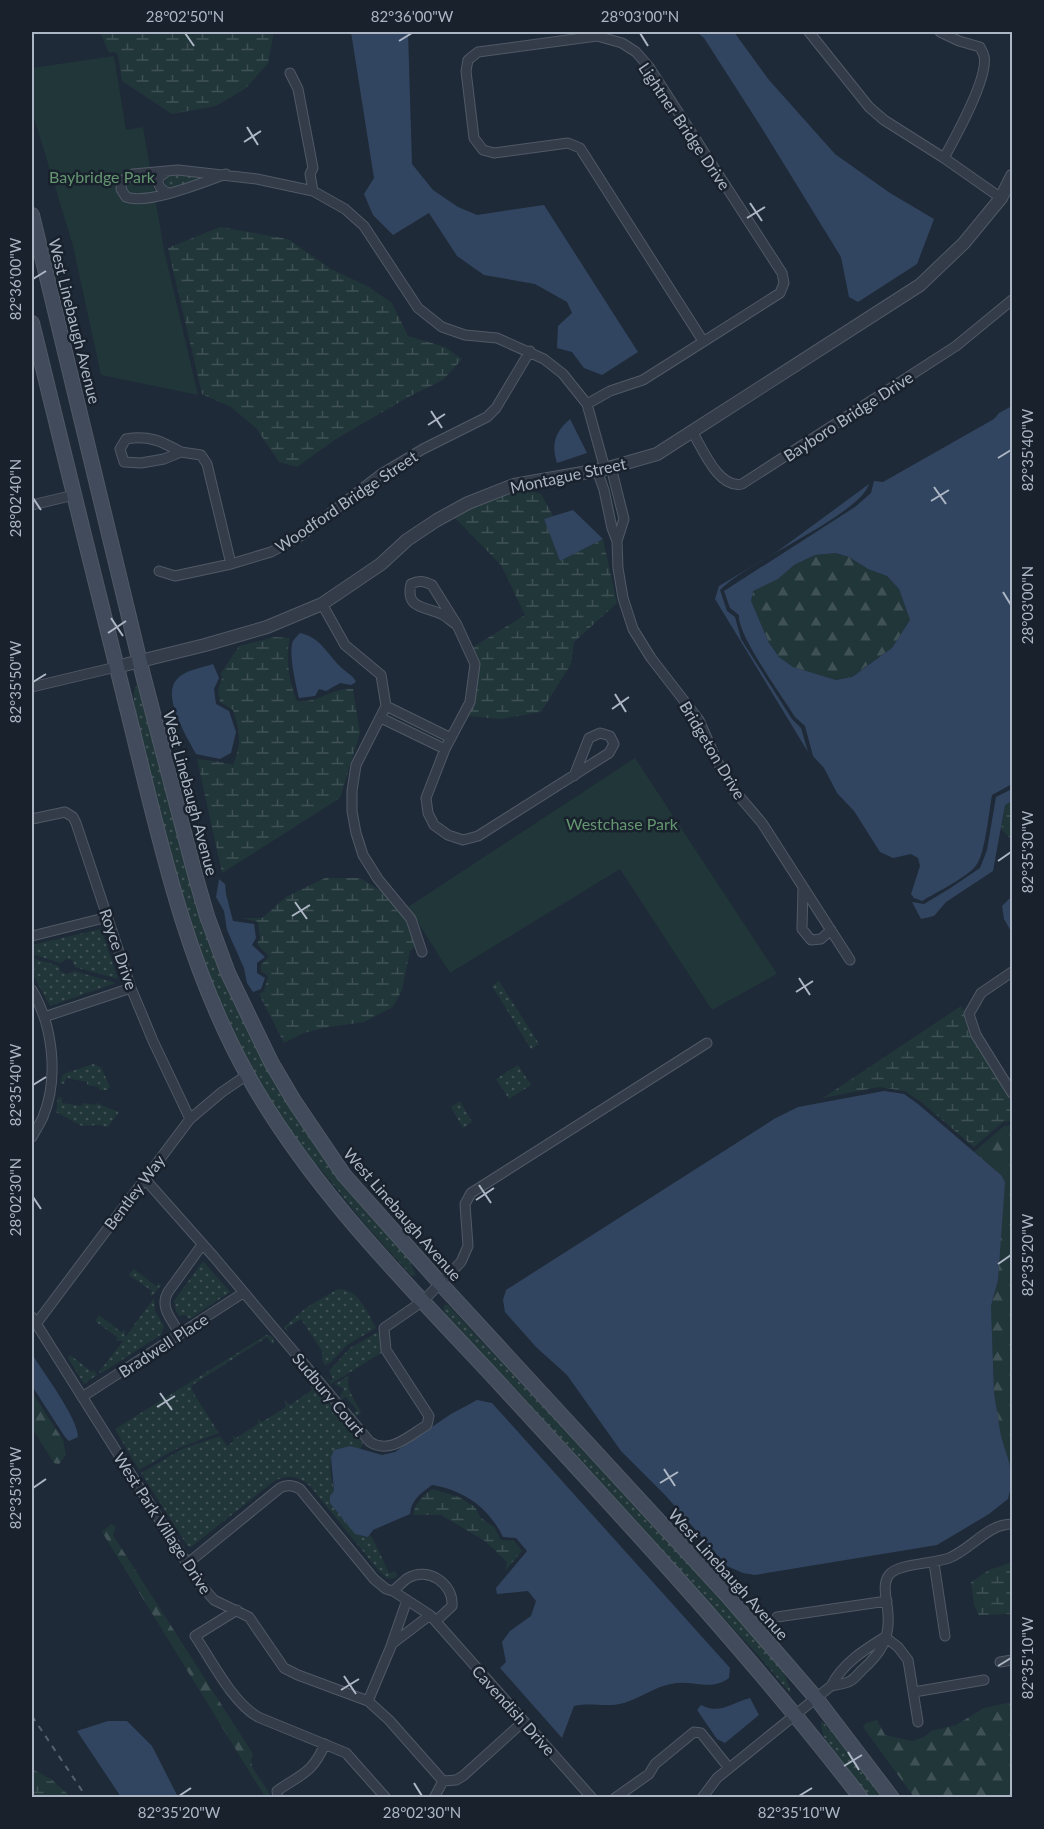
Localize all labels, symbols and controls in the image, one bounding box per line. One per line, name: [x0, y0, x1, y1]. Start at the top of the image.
text: 28°02'50"N: [146, 7, 224, 25]
text: 82°36'00"W: [371, 7, 454, 25]
text: 28°03'00"N: [601, 7, 679, 25]
street label: Lightner Bridge Drive: [635, 59, 735, 193]
park label: Baybridge Park: [49, 167, 156, 186]
street label: West Linebaugh Avenue: [45, 236, 105, 406]
text: 82°36'00"W: [6, 237, 24, 320]
street label: Bayboro Bridge Drive: [780, 367, 916, 465]
text: 82°35'40"W: [1018, 408, 1036, 491]
street label: Woodford Bridge Street: [271, 446, 421, 556]
street label: Montague Street: [508, 453, 628, 497]
text: 28°02'40"N: [6, 459, 24, 537]
text: 28°03'00"N: [1018, 566, 1036, 644]
text: 82°35'50"W: [6, 640, 24, 723]
street label: Bridgeton Drive: [676, 697, 750, 803]
street label: West Linebaugh Avenue: [160, 708, 222, 878]
text: 82°35'30"W: [1018, 810, 1036, 893]
park label: Westchase Park: [566, 814, 679, 833]
street label: Royce Drive: [96, 906, 142, 992]
text: 82°35'40"W: [6, 1043, 24, 1126]
street label: West Linebaugh Avenue: [340, 1144, 466, 1284]
street label: Bentley Way: [100, 1150, 169, 1233]
text: 28°02'30"N: [6, 1158, 24, 1236]
text: 82°35'20"W: [1018, 1213, 1036, 1296]
street label: Bradwell Place: [115, 1309, 211, 1381]
street label: Sudbury Court: [289, 1349, 369, 1439]
text: 82°35'30"W: [6, 1446, 24, 1529]
street label: West Park Village Drive: [110, 1449, 216, 1597]
street label: West Linebaugh Avenue: [665, 1505, 793, 1643]
text: 82°35'10"W: [1018, 1616, 1036, 1699]
street label: Cavendish Drive: [469, 1661, 559, 1759]
text: 82°35'20"W: [138, 1803, 221, 1821]
text: 28°02'30"N: [383, 1803, 461, 1821]
text: 82°35'10"W: [758, 1803, 841, 1821]

